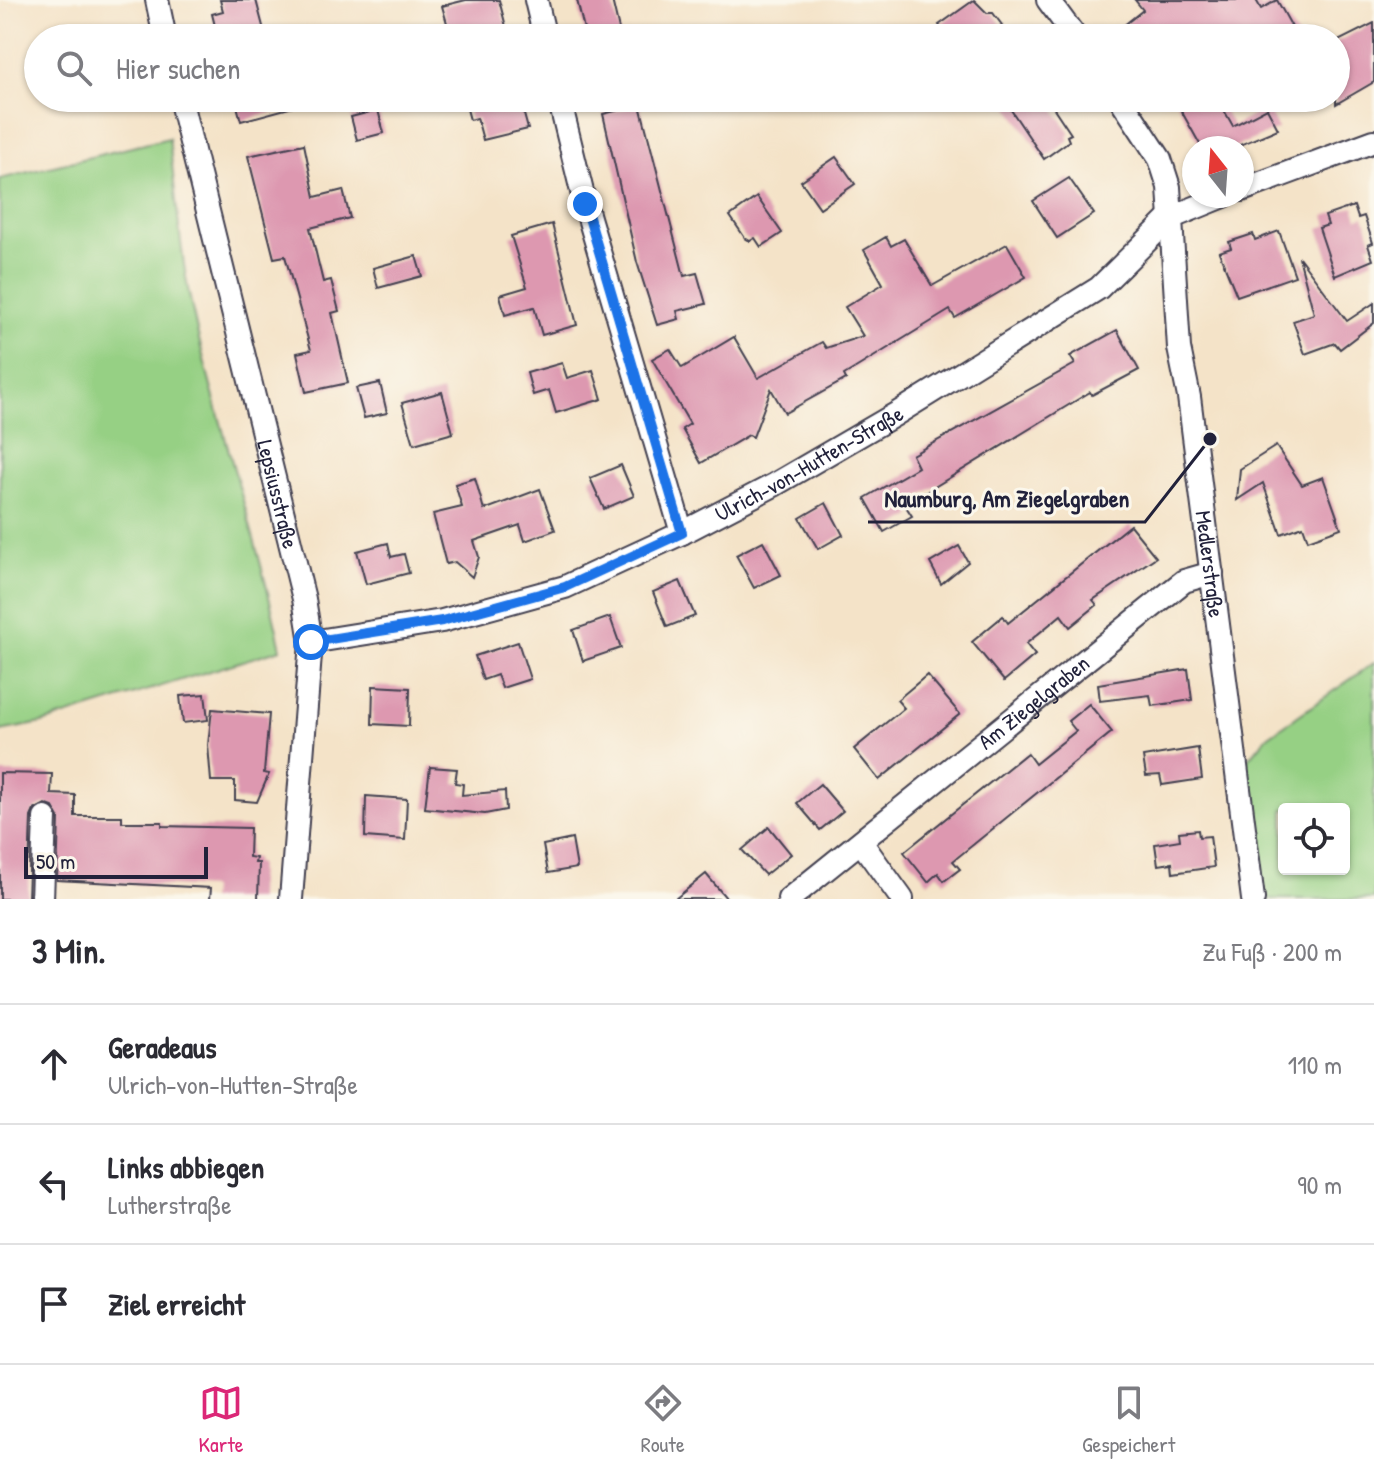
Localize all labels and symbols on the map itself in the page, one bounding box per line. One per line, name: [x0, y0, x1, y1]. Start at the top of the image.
north arrow: [1182, 136, 1254, 208]
route end: [567, 186, 603, 222]
street label: Ulrich-von-Hutten-Straße: [710, 398, 909, 528]
street label: Lepsiusstraße: [250, 437, 306, 552]
callout: Naumburg, Am Ziegelgraben: [868, 474, 1145, 522]
text: Naumburg, Am Ziegelgraben: [885, 482, 1130, 515]
street label: Medlerstraße: [1189, 509, 1232, 619]
route start: [293, 624, 329, 660]
street label: Am Ziegelgraben: [972, 648, 1095, 756]
scale bar: [24, 843, 208, 879]

